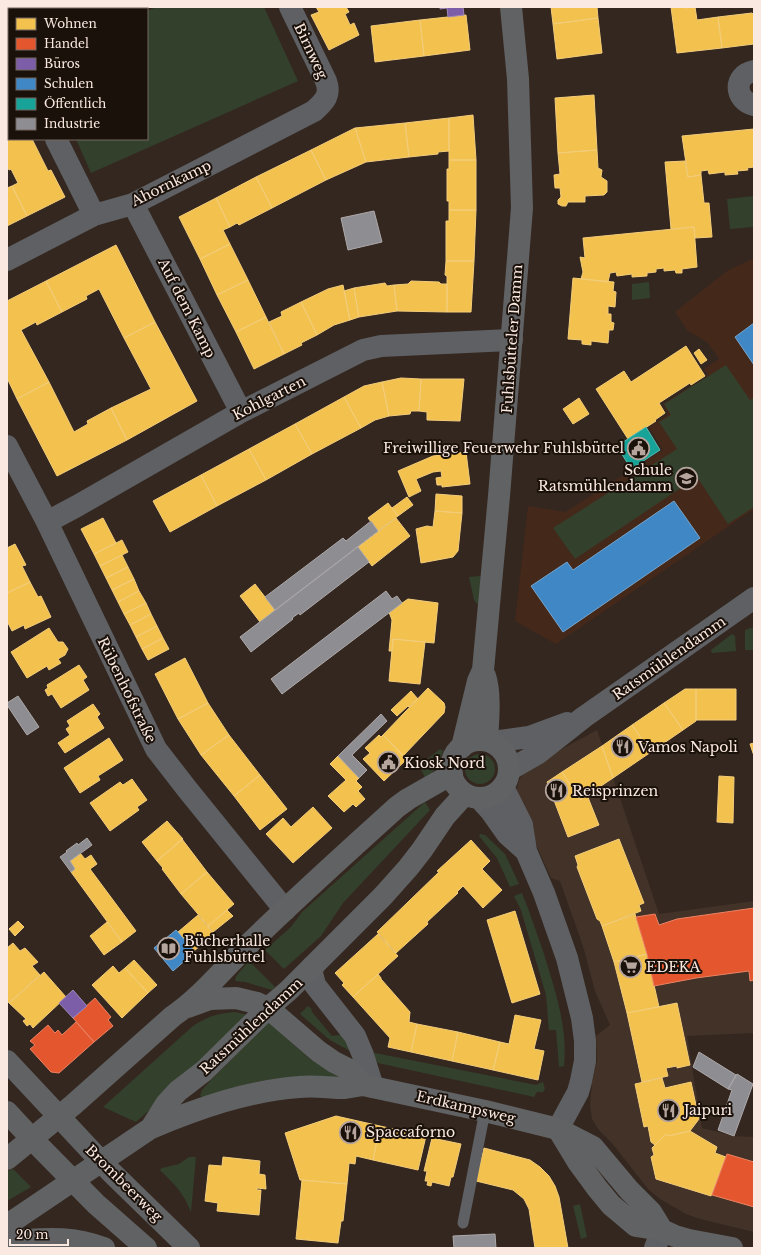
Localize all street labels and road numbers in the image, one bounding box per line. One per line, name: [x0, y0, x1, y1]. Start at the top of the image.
street label: Birnweg: [290, 20, 332, 82]
street label: Ahornkamp: [127, 156, 214, 211]
street label: Auf dem Kamp: [154, 254, 220, 361]
street label: Fuhlsbütteler Damm: [498, 264, 526, 414]
street label: Kohlgarten: [229, 372, 309, 424]
street label: Ratsmühlendamm: [609, 612, 729, 704]
street label: Rübenhofstraße: [94, 634, 160, 746]
street label: Ratsmühlendamm: [196, 974, 306, 1078]
street label: Erdkampsweg: [415, 1087, 518, 1127]
street label: Brombeerweg: [82, 1141, 167, 1226]

